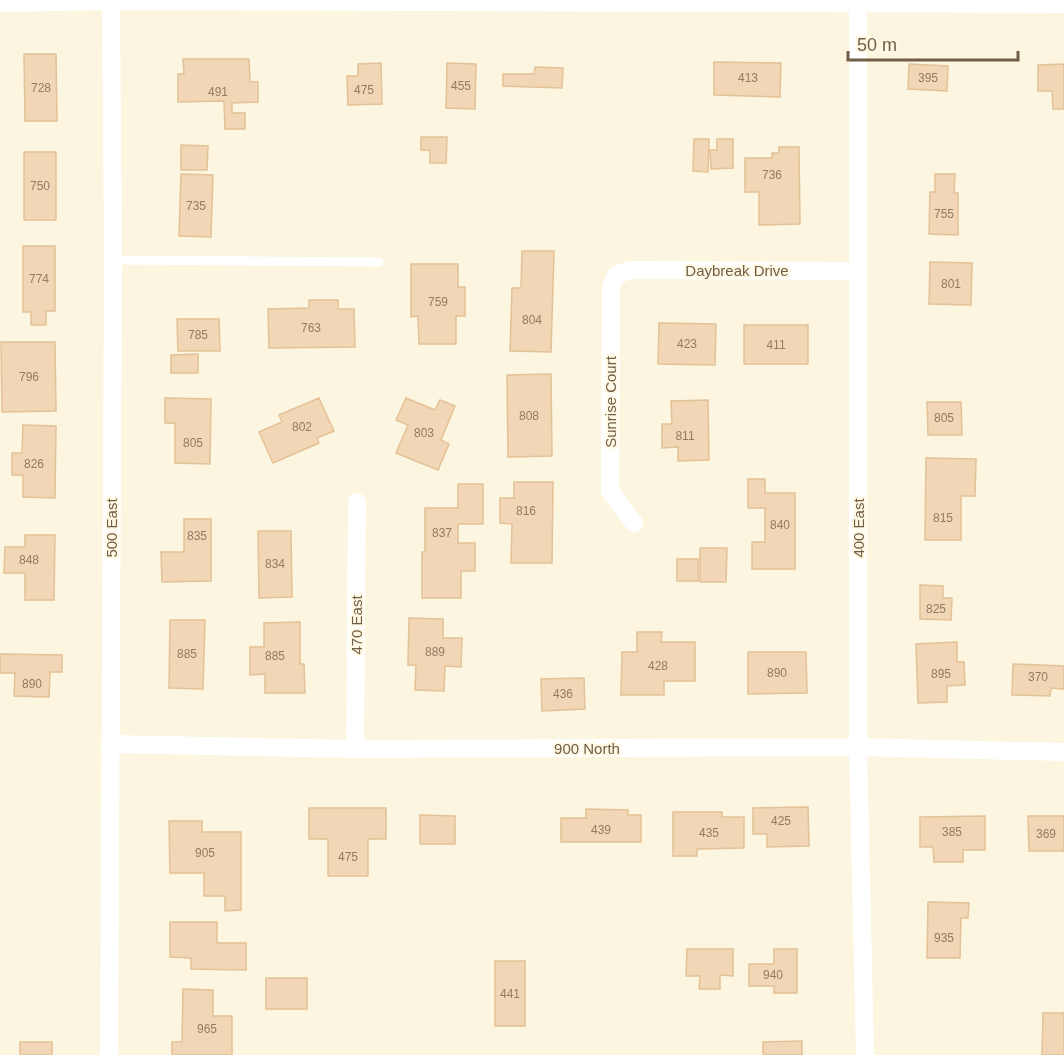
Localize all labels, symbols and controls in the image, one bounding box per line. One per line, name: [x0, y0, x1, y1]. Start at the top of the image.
scale bar: [848, 24, 1018, 62]
text: 50 m: [857, 35, 897, 55]
house number: 413: [738, 71, 758, 85]
house number: 395: [918, 71, 938, 85]
house number: 455: [451, 79, 471, 93]
house number: 728: [31, 81, 51, 95]
house number: 475: [354, 83, 374, 97]
house number: 491: [208, 85, 228, 99]
house number: 736: [762, 168, 782, 182]
house number: 750: [30, 179, 50, 193]
house number: 735: [186, 199, 206, 213]
house number: 755: [934, 207, 954, 221]
street label: Daybreak Drive: [685, 262, 789, 279]
house number: 774: [29, 272, 49, 286]
house number: 801: [941, 277, 961, 291]
house number: 759: [428, 295, 448, 309]
house number: 804: [522, 313, 542, 327]
house number: 763: [301, 321, 321, 335]
house number: 785: [188, 328, 208, 342]
house number: 423: [677, 337, 697, 351]
house number: 411: [766, 338, 786, 352]
street label: Sunrise Court: [602, 355, 619, 448]
house number: 796: [19, 370, 39, 384]
house number: 808: [519, 409, 539, 423]
house number: 805: [934, 411, 954, 425]
house number: 802: [292, 420, 312, 434]
house number: 803: [414, 426, 434, 440]
house number: 811: [675, 429, 695, 443]
house number: 805: [183, 436, 203, 450]
house number: 826: [24, 457, 44, 471]
street label: 500 East: [103, 498, 120, 558]
street label: 400 East: [850, 498, 867, 558]
house number: 816: [516, 504, 536, 518]
house number: 815: [933, 511, 953, 525]
house number: 840: [770, 518, 790, 532]
house number: 837: [432, 526, 452, 540]
house number: 835: [187, 529, 207, 543]
house number: 848: [19, 553, 39, 567]
house number: 834: [265, 557, 285, 571]
street label: 470 East: [348, 595, 365, 655]
house number: 825: [926, 602, 946, 616]
house number: 889: [425, 645, 445, 659]
house number: 885: [177, 647, 197, 661]
house number: 885: [265, 649, 285, 663]
house number: 428: [648, 659, 668, 673]
house number: 890: [767, 666, 787, 680]
house number: 895: [931, 667, 951, 681]
house number: 370: [1028, 670, 1048, 684]
house number: 890: [22, 677, 42, 691]
house number: 436: [553, 687, 573, 701]
street label: 900 North: [554, 740, 620, 757]
house number: 425: [771, 814, 791, 828]
house number: 439: [591, 823, 611, 837]
house number: 385: [942, 825, 962, 839]
house number: 435: [699, 826, 719, 840]
house number: 369: [1036, 827, 1056, 841]
house number: 905: [195, 846, 215, 860]
house number: 475: [338, 850, 358, 864]
house number: 935: [934, 931, 954, 945]
house number: 940: [763, 968, 783, 982]
house number: 441: [500, 987, 520, 1001]
house number: 965: [197, 1022, 217, 1036]

